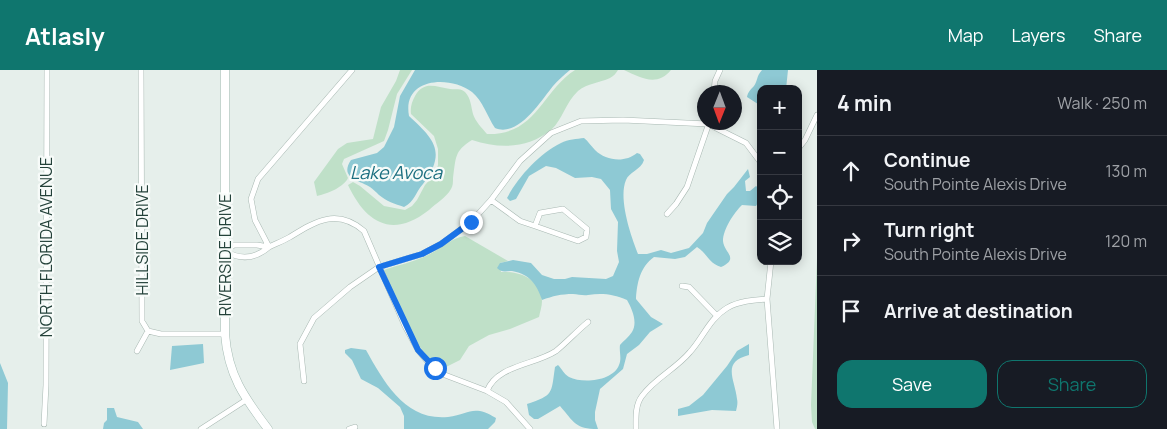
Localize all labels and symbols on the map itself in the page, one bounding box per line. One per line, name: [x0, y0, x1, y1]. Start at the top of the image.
north arrow: [697, 85, 742, 130]
street label: NORTH FLORIDA AVENUE: [35, 157, 57, 337]
water label: Lake Avoca: [350, 160, 443, 184]
street label: HILLSIDE DRIVE: [131, 184, 153, 296]
street label: RIVERSIDE DRIVE: [214, 194, 236, 316]
route end: [460, 211, 483, 234]
route start: [424, 357, 447, 380]

